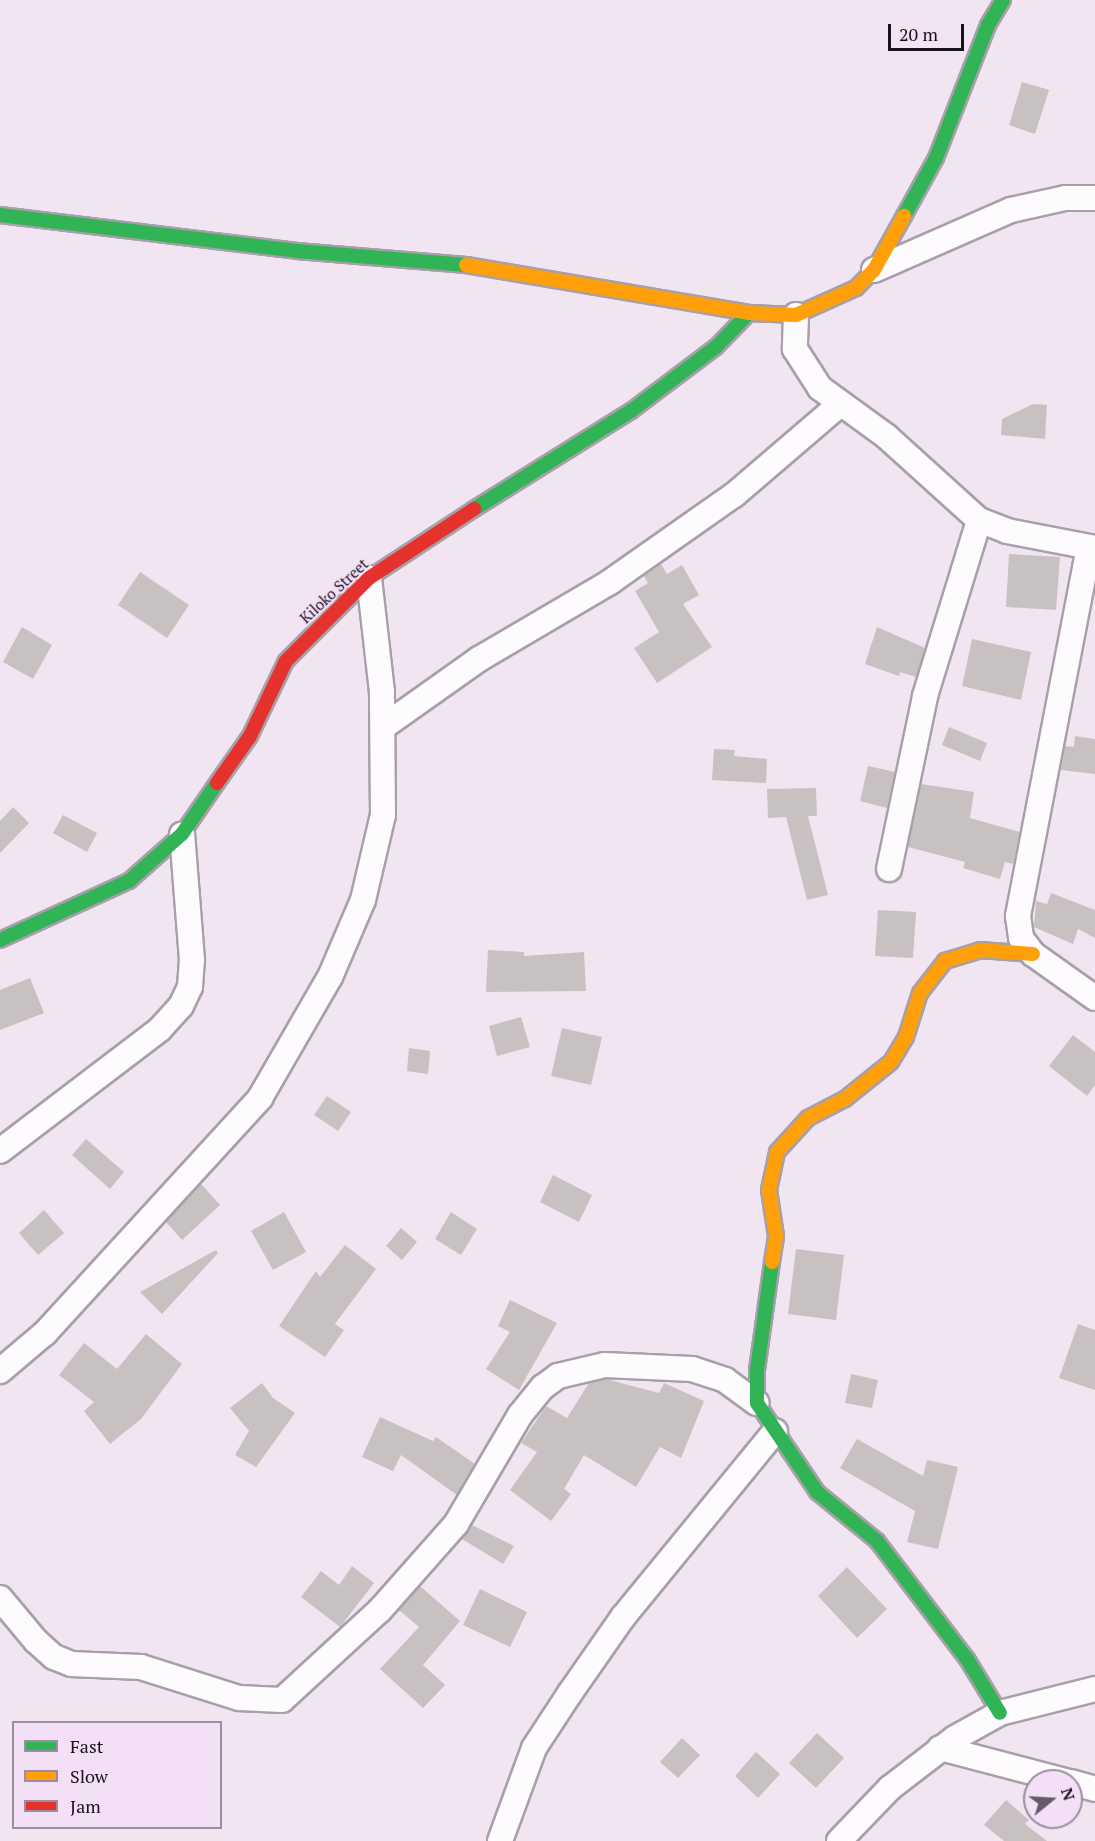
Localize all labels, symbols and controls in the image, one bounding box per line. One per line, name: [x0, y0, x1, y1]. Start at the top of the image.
scale bar: [891, 12, 968, 50]
text: 20 m: [899, 22, 938, 46]
street label: Kiloko Street: [296, 555, 372, 627]
legend: [12, 1721, 222, 1829]
text: Fast: [70, 1734, 103, 1758]
text: Slow: [70, 1764, 108, 1788]
north arrow: [1023, 1769, 1083, 1829]
text: N: [1056, 1785, 1081, 1803]
text: Jam: [70, 1794, 101, 1818]

